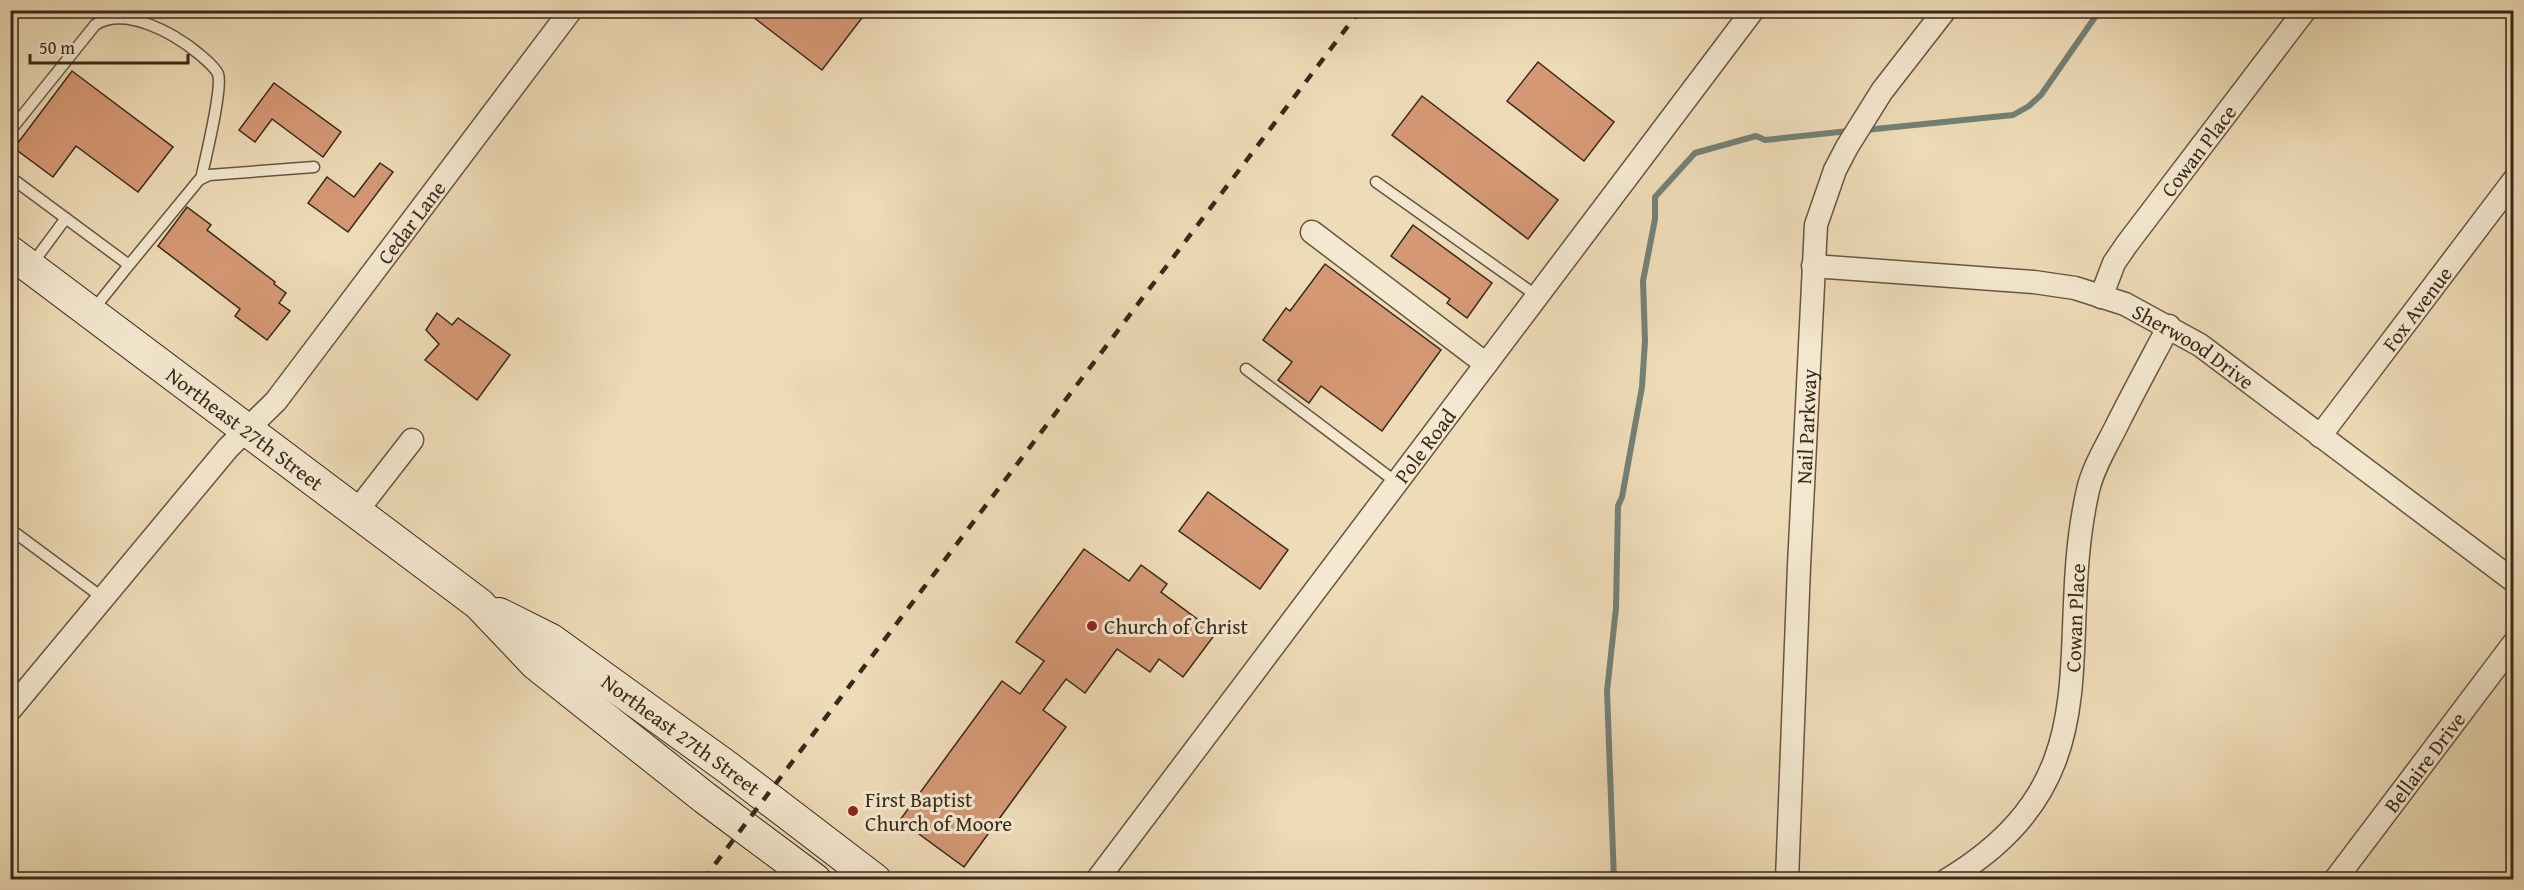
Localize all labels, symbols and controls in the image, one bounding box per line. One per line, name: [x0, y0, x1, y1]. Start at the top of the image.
scale bar: [30, 27, 188, 65]
text: 50 m: [39, 34, 75, 61]
street label: Cowan Place: [2153, 98, 2244, 203]
street label: Cedar Lane: [369, 174, 453, 270]
street label: Fox Avenue: [2374, 259, 2459, 358]
street label: Sherwood Drive: [2127, 296, 2261, 396]
street label: Northeast 27th Street: [160, 359, 331, 498]
street label: Nail Parkway: [1788, 367, 1824, 485]
street label: Pole Road: [1386, 401, 1463, 489]
street label: Cowan Place: [2056, 562, 2093, 673]
place label: Church of Christ: [1104, 611, 1248, 642]
marker: Church of Christ: [1085, 619, 1099, 633]
street label: Northeast 27th Street: [595, 666, 768, 803]
street label: Bellaire Drive: [2376, 705, 2473, 819]
place label: First Baptist Church of Moore: [865, 784, 1012, 839]
marker: First Baptist Church of Moore: [846, 804, 860, 818]

